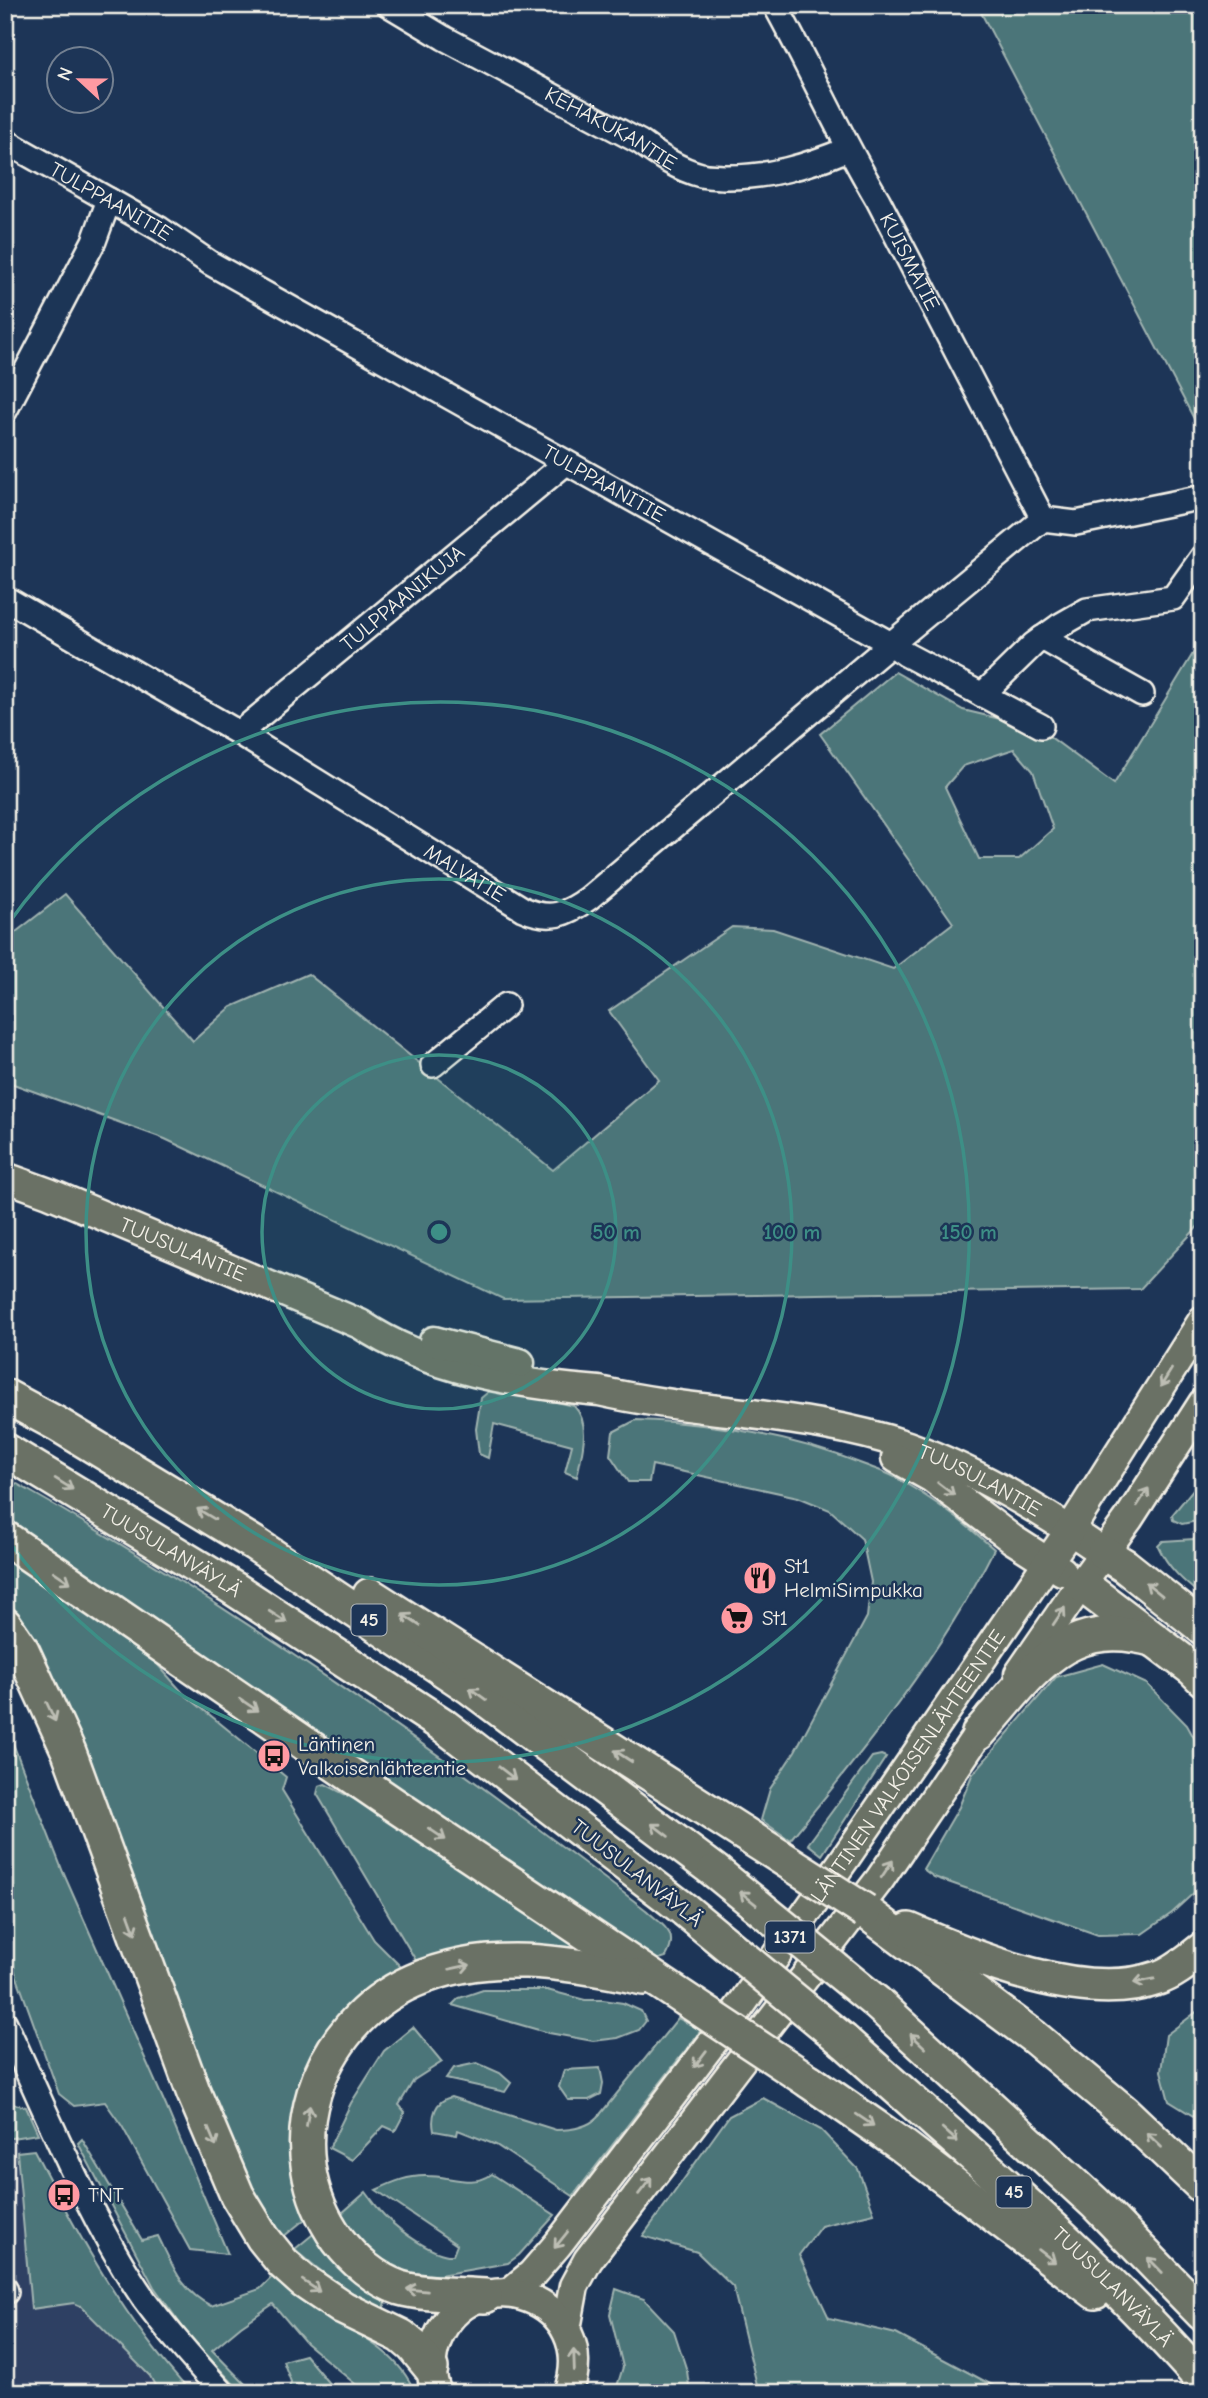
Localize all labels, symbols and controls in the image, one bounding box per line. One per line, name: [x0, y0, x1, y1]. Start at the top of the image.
north arrow: [46, 46, 116, 116]
text: N: [53, 64, 78, 84]
street label: KEHÄKUKANTIE: [541, 82, 681, 175]
street label: TULPPAANITIE: [46, 157, 177, 246]
street label: KUISMATIE: [875, 209, 945, 314]
street label: TULPPAANITIE: [538, 439, 669, 527]
street label: TULPPAANIKUJA: [336, 540, 469, 656]
street label: MALVATIE: [420, 839, 510, 907]
street label: TUUSULANTIE: [116, 1212, 249, 1287]
centre of rings: [427, 1220, 451, 1244]
text: 50 m: [592, 1220, 640, 1244]
text: 100 m: [764, 1220, 820, 1244]
text: 150 m: [941, 1220, 997, 1244]
one-way arrow: [1159, 1368, 1173, 1388]
street label: TUUSULANTIE: [915, 1439, 1046, 1522]
one-way arrow: [54, 1478, 74, 1492]
one-way arrow: [936, 1482, 955, 1496]
one-way arrow: [1135, 1488, 1150, 1507]
street label: TUUSULANVÄYLÄ: [96, 1499, 246, 1602]
one-way arrow: [197, 1507, 217, 1521]
place label: St1 HelmiSimpukka: [784, 1554, 923, 1602]
restaurant icon: St1 HelmiSimpukka: [741, 1559, 779, 1597]
one-way arrow: [51, 1570, 71, 1584]
one-way arrow: [1146, 1582, 1164, 1597]
supermarket icon: St1: [718, 1599, 756, 1637]
road number: 45: [352, 1604, 386, 1636]
place label: St1: [762, 1606, 788, 1630]
one-way arrow: [1051, 1607, 1066, 1626]
one-way arrow: [268, 1611, 288, 1625]
one-way arrow: [402, 1613, 421, 1627]
street label: LÄNTINEN VALKOISENLÄHTEENTIE: [806, 1625, 1010, 1907]
one-way arrow: [469, 1686, 488, 1701]
one-way arrow: [239, 1698, 258, 1713]
one-way arrow: [45, 1701, 58, 1722]
place label: Läntinen Valkoisenlähteentie: [298, 1732, 466, 1780]
bus stop icon: Läntinen Valkoisenlähteentie: [255, 1737, 293, 1775]
one-way arrow: [614, 1749, 634, 1763]
one-way arrow: [497, 1765, 515, 1780]
street label: TUUSULANVÄYLÄ: [567, 1814, 707, 1932]
one-way arrow: [651, 1822, 670, 1837]
one-way arrow: [427, 1826, 446, 1841]
one-way arrow: [880, 1860, 894, 1879]
one-way arrow: [740, 1890, 758, 1906]
one-way arrow: [127, 1913, 140, 1935]
road number: 1371: [766, 1922, 814, 1952]
one-way arrow: [448, 1960, 471, 1973]
one-way arrow: [1133, 1975, 1156, 1988]
one-way arrow: [910, 2033, 927, 2050]
one-way arrow: [692, 2050, 707, 2068]
one-way arrow: [302, 2105, 315, 2128]
one-way arrow: [855, 2113, 874, 2127]
one-way arrow: [207, 2126, 220, 2148]
one-way arrow: [941, 2127, 958, 2144]
one-way arrow: [1145, 2132, 1162, 2149]
bus stop icon: TNT: [45, 2176, 83, 2214]
road number: 45: [996, 2176, 1032, 2208]
one-way arrow: [637, 2178, 652, 2196]
place label: TNT: [88, 2183, 124, 2207]
street label: TUUSULANVÄYLÄ: [1047, 2222, 1178, 2352]
one-way arrow: [553, 2230, 569, 2248]
one-way arrow: [1037, 2249, 1056, 2264]
one-way arrow: [1147, 2257, 1164, 2274]
one-way arrow: [300, 2279, 320, 2293]
one-way arrow: [406, 2283, 429, 2296]
one-way arrow: [567, 2349, 580, 2372]

